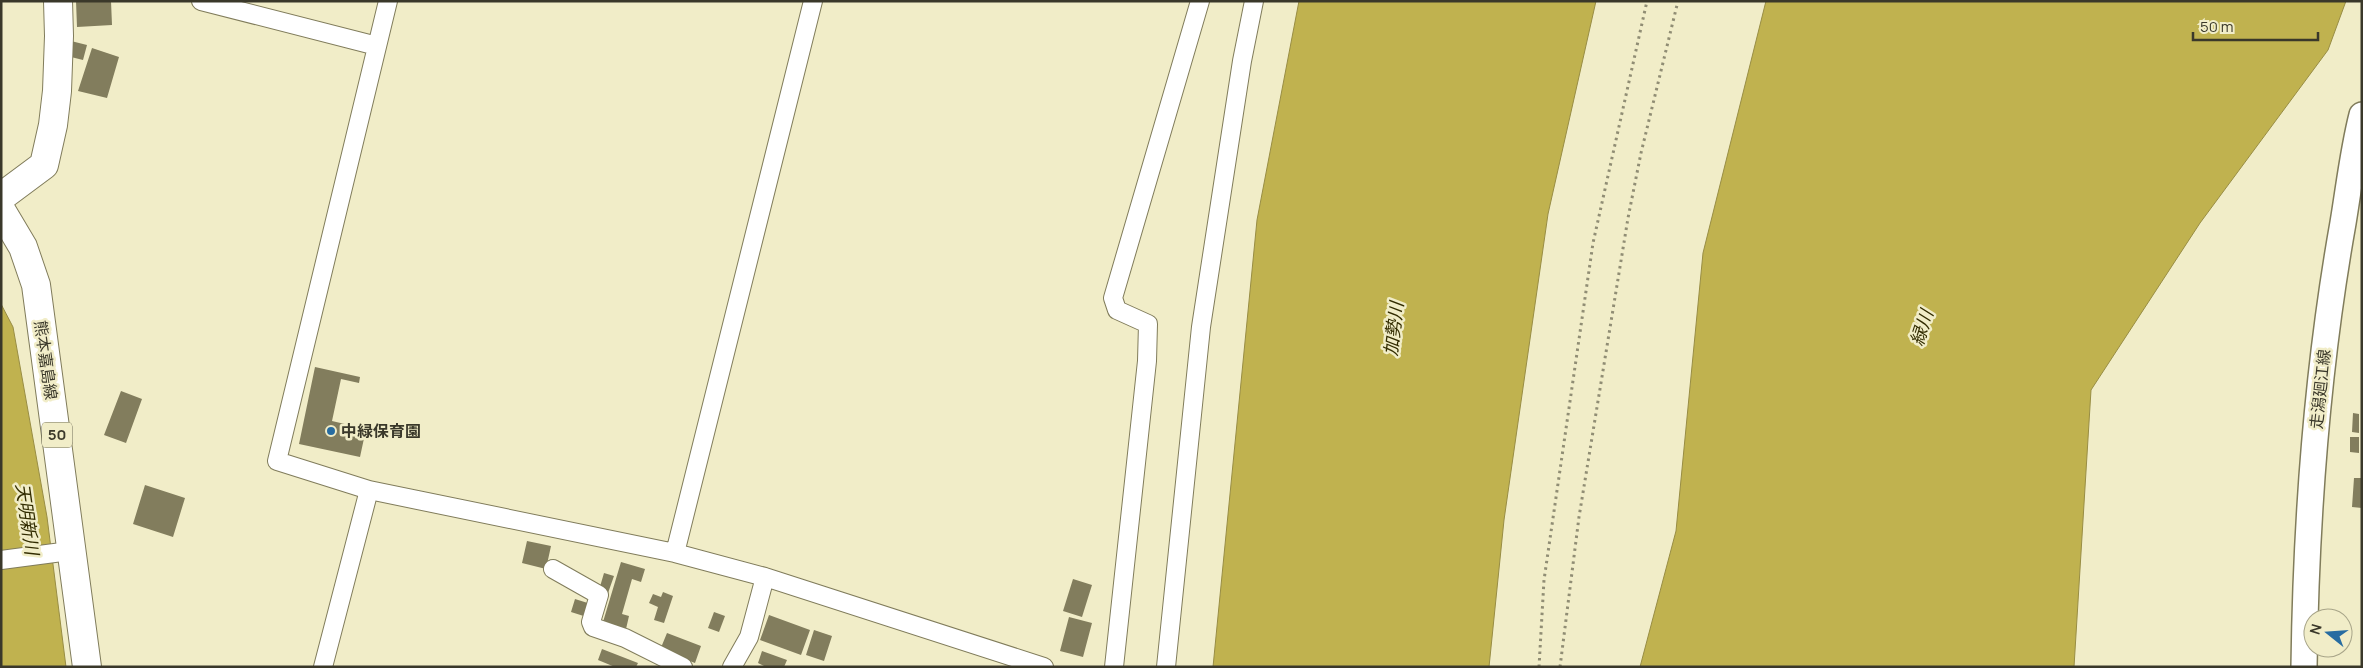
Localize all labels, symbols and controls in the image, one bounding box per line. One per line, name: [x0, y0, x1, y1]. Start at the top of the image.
scale bar: [2193, 10, 2318, 42]
text: 50 m: [2200, 16, 2234, 37]
water label: 加勢川: [1378, 299, 1408, 357]
water label: 緑川: [1904, 305, 1939, 349]
street label: 熊本嘉島線: [30, 319, 62, 401]
street label: 走潟廻江線: [2305, 348, 2335, 430]
place label: 中緑保育園: [341, 420, 421, 442]
road number: 50: [42, 422, 72, 448]
marker: 中緑保育園: [325, 425, 337, 437]
water label: 天明新川: [11, 482, 45, 558]
north arrow: [2303, 608, 2353, 658]
text: N: [2305, 621, 2326, 637]

